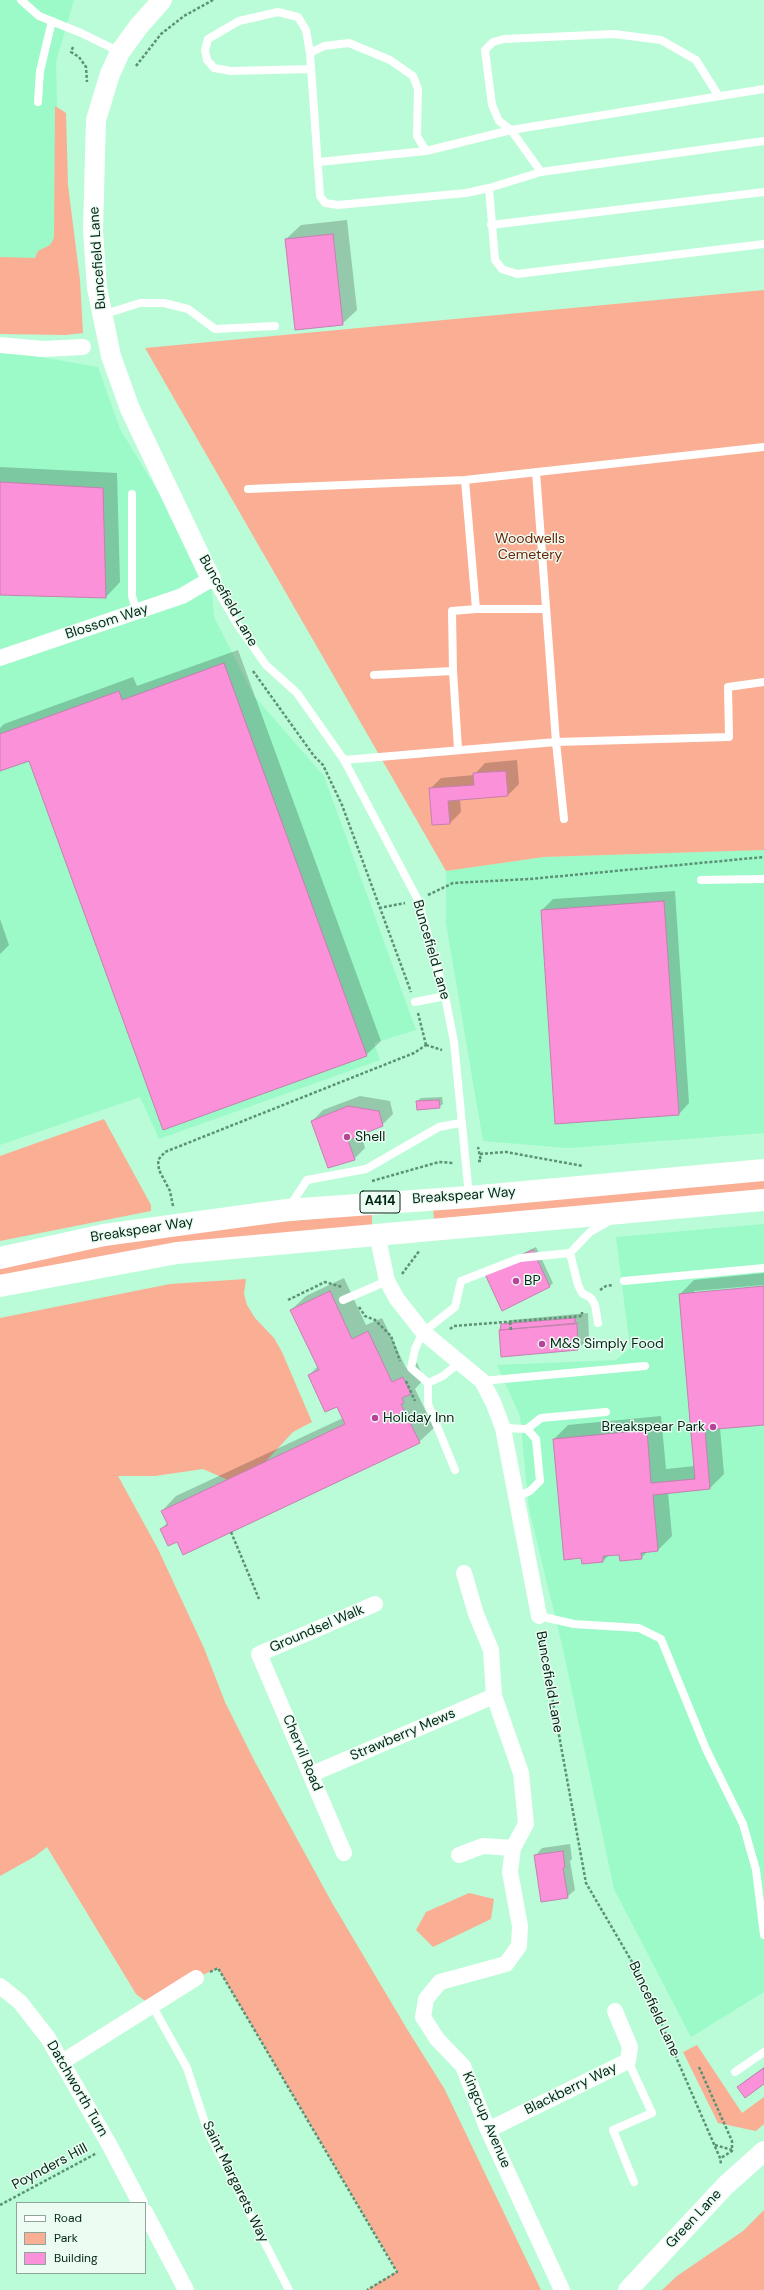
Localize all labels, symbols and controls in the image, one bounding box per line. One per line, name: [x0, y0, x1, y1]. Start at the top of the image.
street label: Buncefield Lane: [86, 206, 110, 310]
park label: Woodwells Cemetery: [495, 531, 565, 564]
street label: Buncefield Lane: [195, 552, 261, 650]
street label: Blossom Way: [63, 601, 151, 643]
street label: Buncefield Lane: [409, 898, 453, 1002]
place label: Shell: [355, 1129, 385, 1145]
marker: Shell: [342, 1132, 352, 1142]
street label: Breakspear Way: [412, 1184, 516, 1208]
road number: A414: [360, 1191, 400, 1213]
street label: Breakspear Way: [89, 1214, 195, 1246]
place label: BP: [524, 1273, 541, 1289]
marker: BP: [511, 1276, 521, 1286]
place label: M&S Simply Food: [550, 1336, 664, 1352]
marker: M&S Simply Food: [537, 1339, 547, 1349]
place label: Holiday Inn: [383, 1410, 454, 1426]
marker: Holiday Inn: [370, 1413, 380, 1423]
place label: Breakspear Park: [602, 1419, 705, 1435]
marker: Breakspear Park: [708, 1422, 718, 1432]
street label: Groundsel Walk: [267, 1602, 367, 1656]
street label: Buncefield Lane: [532, 1630, 566, 1734]
street label: Strawberry Mews: [348, 1705, 458, 1765]
street label: Chervil Road: [278, 1712, 326, 1794]
street label: Buncefield Lane: [625, 1959, 683, 2059]
street label: Datchworth Turn: [43, 2038, 111, 2140]
street label: Blackberry Way: [522, 2059, 620, 2119]
street label: Kingcup Avenue: [458, 2069, 514, 2171]
street label: Saint Margarets Way: [198, 2119, 272, 2245]
street label: Poynders Hill: [9, 2140, 91, 2194]
street label: Green Lane: [663, 2186, 725, 2252]
legend: [16, 2202, 146, 2274]
text: Road: [54, 2210, 82, 2226]
text: Park: [54, 2230, 78, 2246]
text: Building: [54, 2250, 98, 2266]

